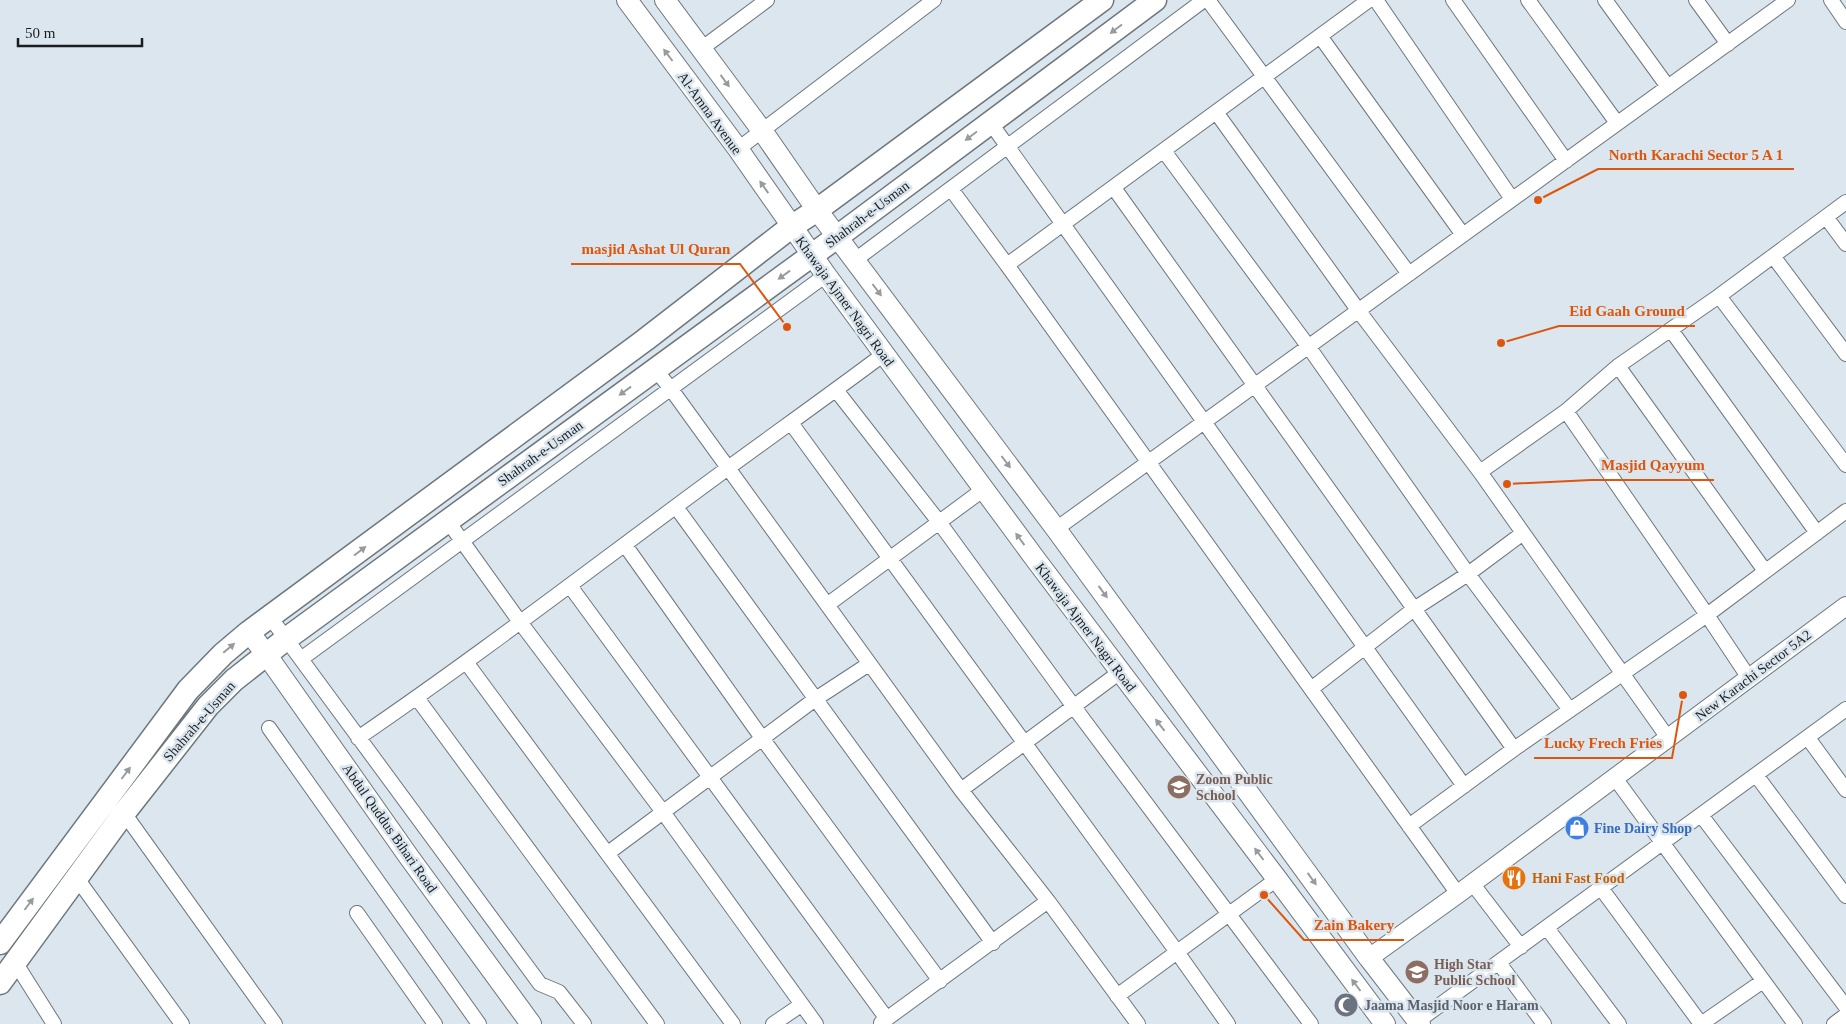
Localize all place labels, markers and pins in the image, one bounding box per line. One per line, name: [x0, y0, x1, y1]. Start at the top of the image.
callout: North Karachi Sector 5 A 1: [1598, 139, 1794, 169]
callout: masjid Ashat Ul Quran: [571, 234, 740, 264]
callout: Eid Gaah Ground: [1559, 296, 1695, 326]
callout: Masjid Qayyum: [1591, 450, 1714, 480]
callout: Lucky Frech Fries: [1534, 728, 1672, 758]
place label: Zoom Public School: [1196, 772, 1273, 803]
school or university icon: Zoom Public School: [1166, 774, 1192, 800]
shop icon: Fine Dairy Shop: [1564, 815, 1590, 841]
place label: Fine Dairy Shop: [1594, 821, 1692, 836]
restaurant icon: Hani Fast Food: [1501, 865, 1527, 891]
place label: Hani Fast Food: [1532, 871, 1625, 886]
callout: Zain Bakery: [1304, 910, 1404, 940]
place label: High Star Public School: [1434, 957, 1515, 988]
school or university icon: High Star Public School: [1404, 959, 1430, 985]
mosque icon: Jaama Masjid Noor e Haram: [1333, 992, 1359, 1018]
place label: Jaama Masjid Noor e Haram: [1364, 998, 1539, 1013]

